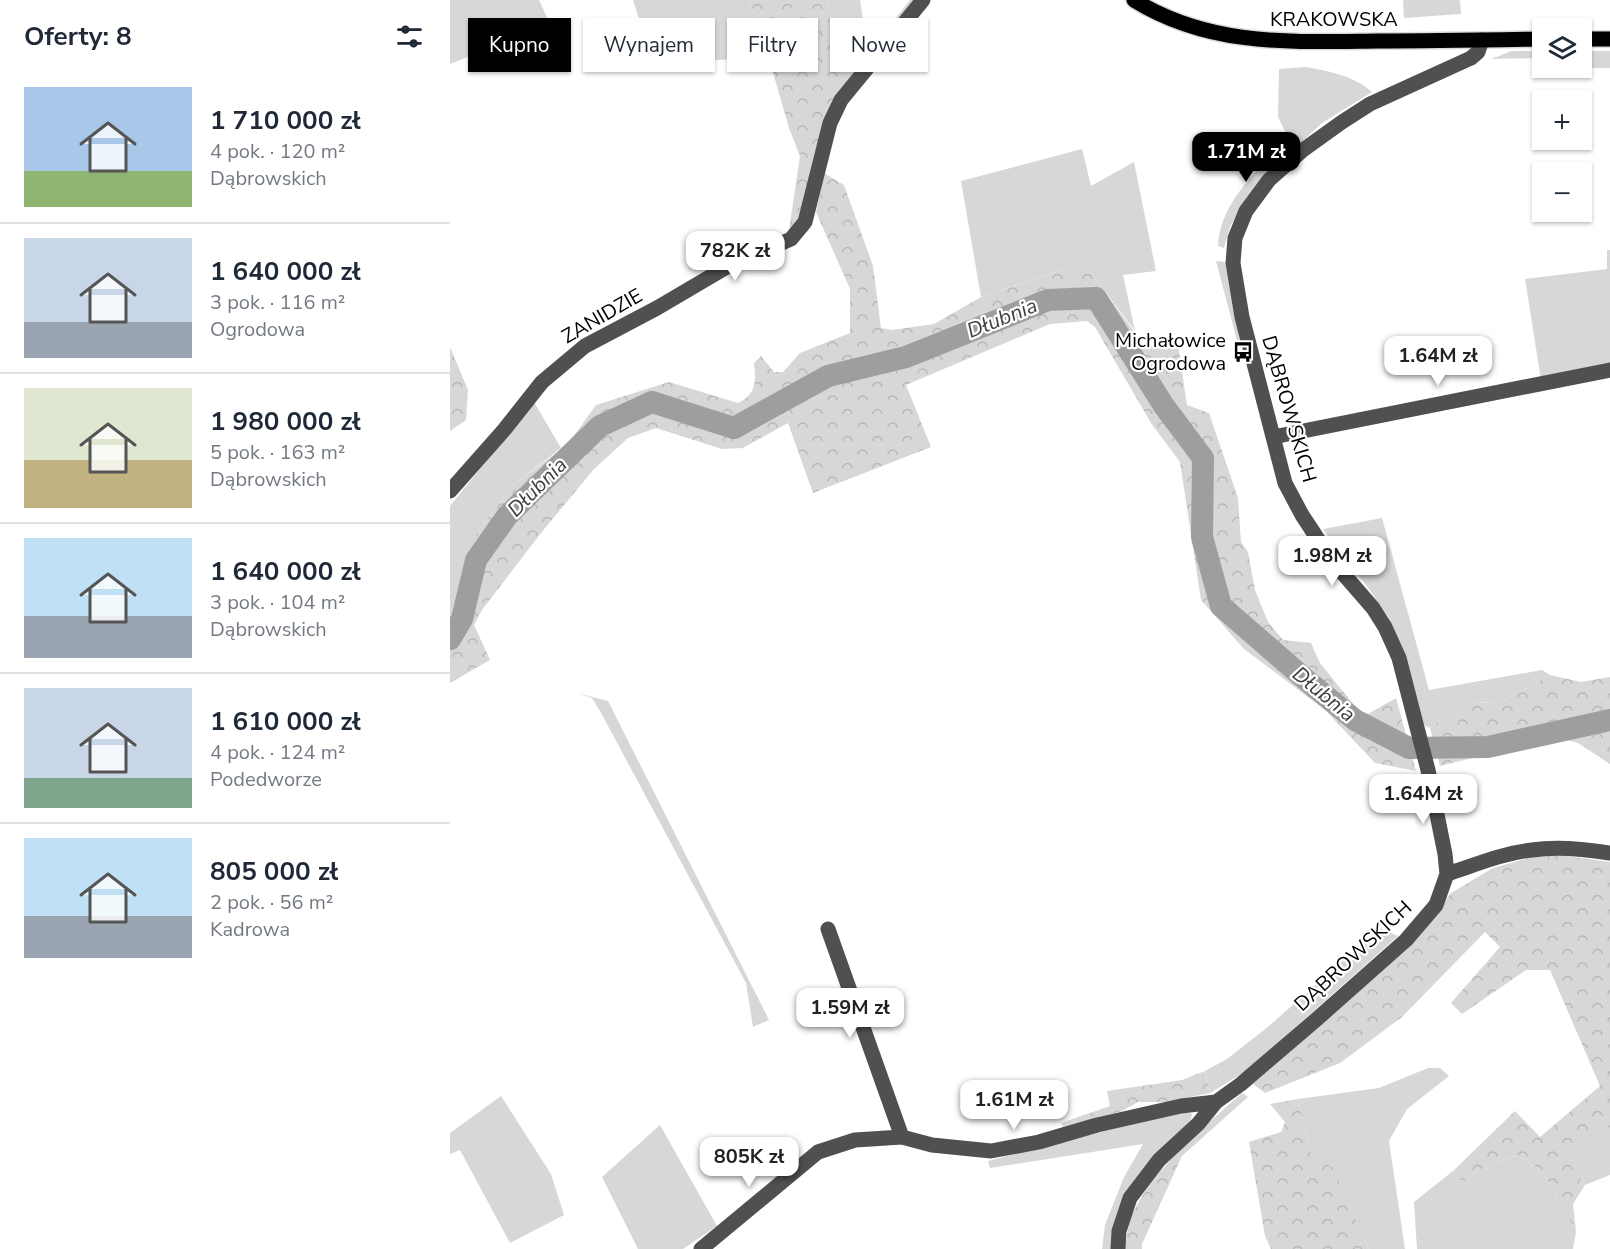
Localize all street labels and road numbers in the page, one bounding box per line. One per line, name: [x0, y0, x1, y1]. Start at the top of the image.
street label: KRAKOWSKA: [1270, 6, 1398, 33]
street label: ZANIDZIE: [557, 282, 647, 350]
street label: DĄBROWSKICH: [1255, 333, 1323, 485]
street label: DĄBROWSKICH: [1288, 895, 1418, 1017]

